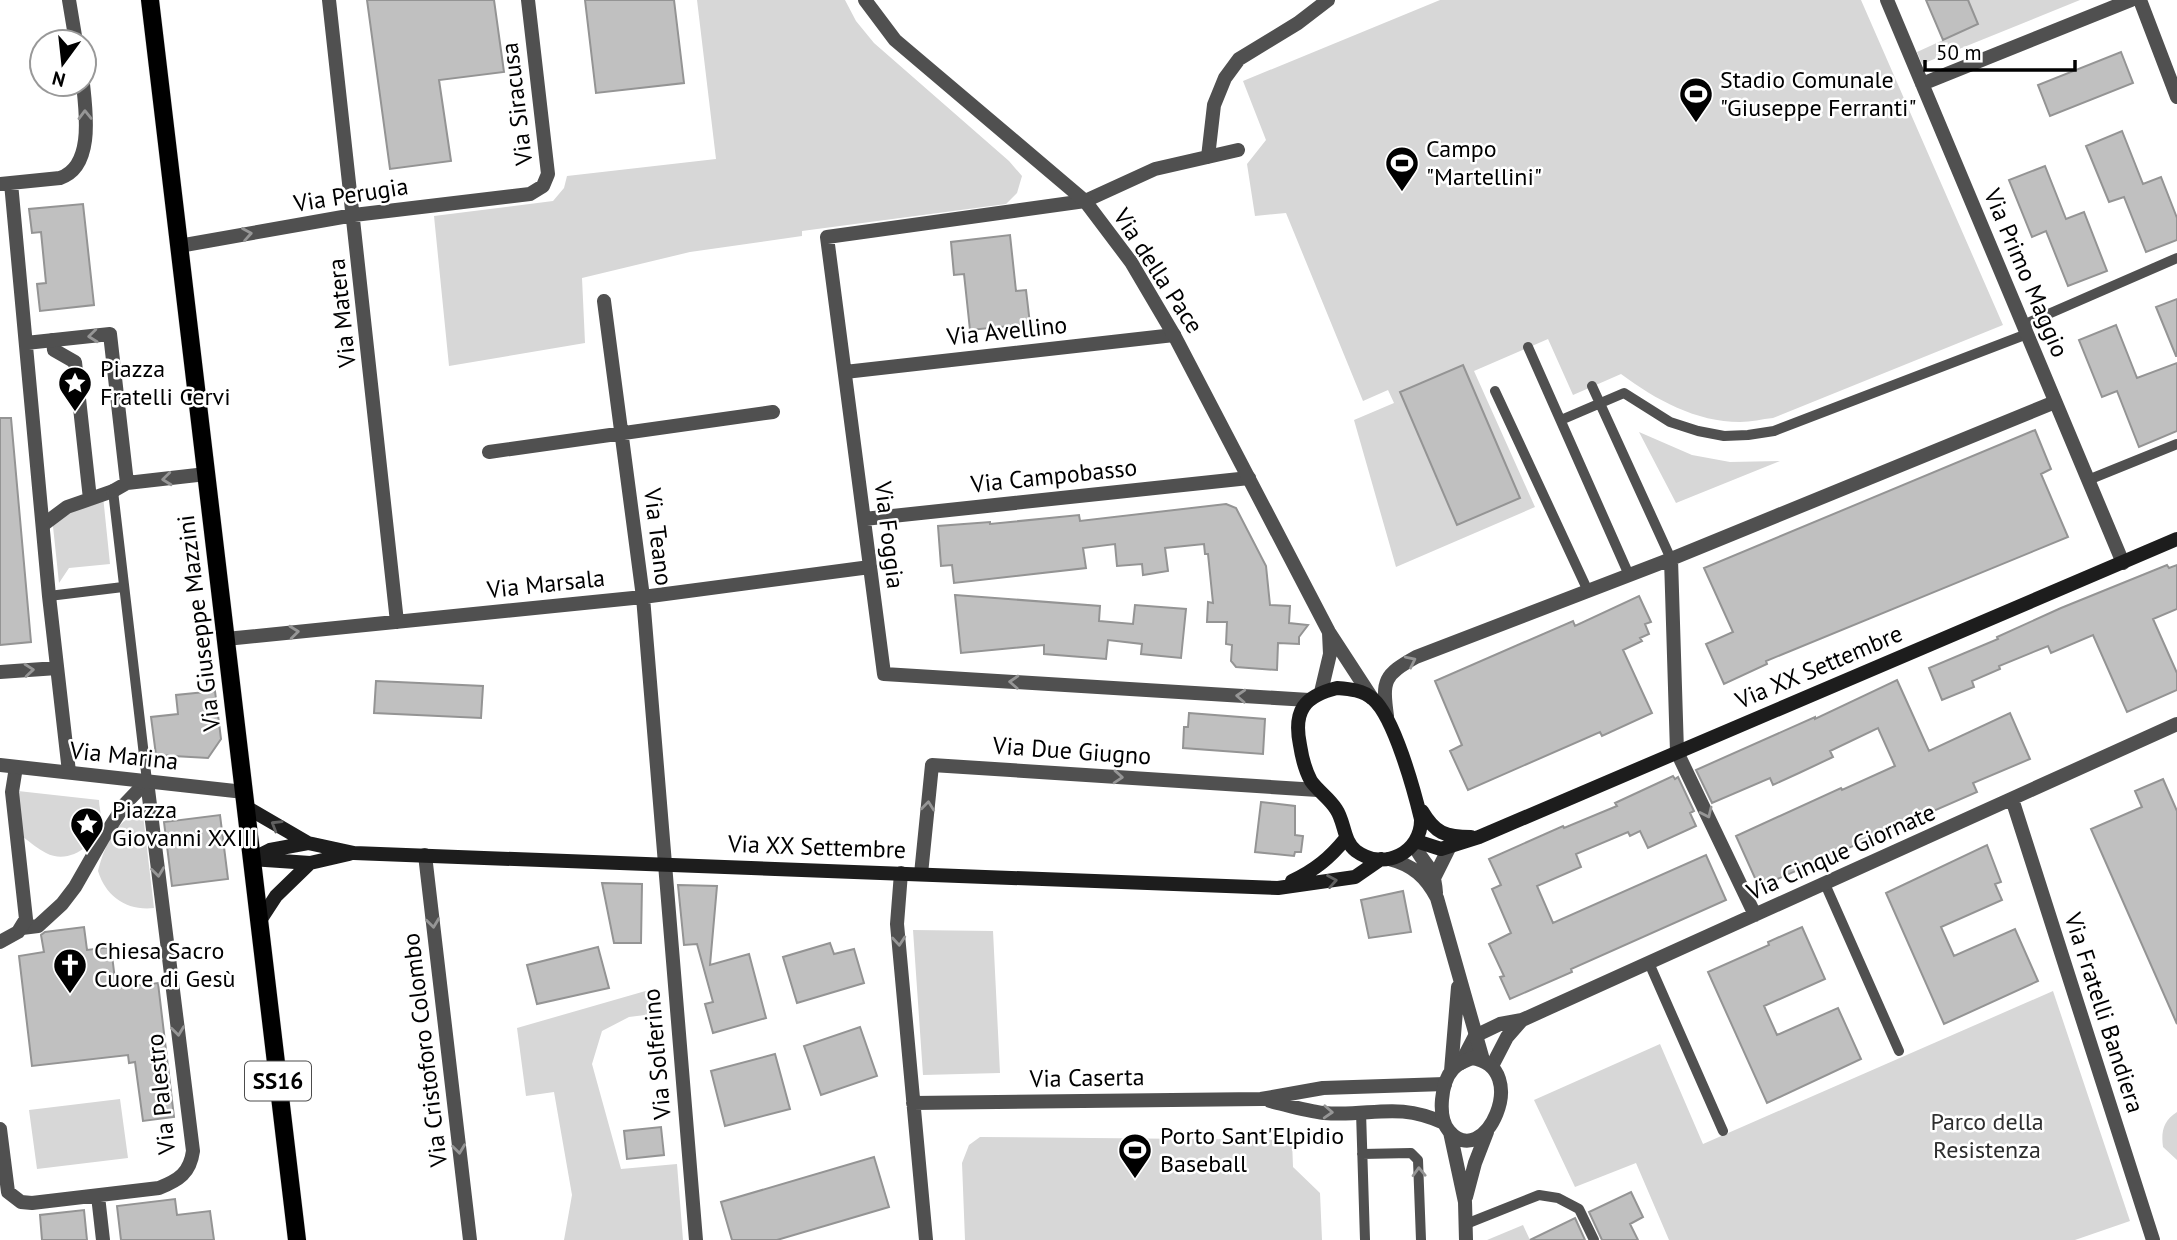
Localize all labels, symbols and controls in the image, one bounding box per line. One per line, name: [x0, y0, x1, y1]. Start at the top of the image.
north arrow: [28, 28, 98, 98]
scale bar: [1925, 28, 2076, 72]
text: 50 m: [1936, 39, 1982, 66]
street label: Via Siracusa: [494, 41, 540, 168]
place label: Stadio Comunale "Giuseppe Ferranti": [1720, 64, 1917, 123]
text: N: [49, 66, 68, 93]
sports icon: Stadio Comunale "Giuseppe Ferranti": [1677, 75, 1715, 124]
one-way arrow: [77, 109, 93, 120]
place label: Campo "Martellini": [1426, 133, 1542, 192]
sports icon: Campo "Martellini": [1383, 144, 1421, 193]
street label: Via Perugia: [290, 170, 410, 219]
street label: Via Primo Maggio: [1977, 183, 2076, 362]
street label: Via della Pace: [1106, 202, 1210, 339]
one-way arrow: [241, 228, 253, 243]
street label: Via Matera: [320, 257, 363, 370]
street label: Via Avellino: [944, 309, 1069, 352]
one-way arrow: [88, 328, 99, 343]
place label: Piazza Fratelli Cervi: [100, 353, 231, 412]
place icon: Piazza Fratelli Cervi: [56, 364, 94, 413]
street label: Via Campobasso: [968, 451, 1139, 500]
one-way arrow: [161, 471, 172, 486]
street label: Via Foggia: [867, 479, 911, 590]
street label: Via Teano: [637, 485, 680, 587]
street label: Via Giuseppe Mazzini: [170, 513, 227, 734]
street label: Via Marsala: [484, 562, 606, 605]
street label: Via XX Settembre: [1730, 617, 1907, 716]
one-way arrow: [288, 625, 299, 640]
one-way arrow: [1404, 655, 1416, 669]
one-way arrow: [23, 663, 34, 678]
one-way arrow: [1008, 675, 1019, 690]
one-way arrow: [1235, 688, 1246, 703]
street label: Via Due Giugno: [991, 729, 1152, 771]
street label: Via Marina: [67, 734, 180, 777]
one-way arrow: [1112, 769, 1123, 784]
place label: Piazza Giovanni XXIII: [112, 794, 257, 853]
street label: Via Cinque Giornate: [1741, 796, 1940, 907]
one-way arrow: [920, 800, 935, 811]
place icon: Piazza Giovanni XXIII: [68, 805, 106, 854]
one-way arrow: [1698, 806, 1712, 818]
one-way arrow: [270, 820, 283, 833]
street label: Via XX Settembre: [726, 828, 907, 865]
one-way arrow: [151, 866, 166, 878]
one-way arrow: [1326, 874, 1338, 889]
street label: Via Fratelli Bandiera: [2057, 908, 2151, 1117]
one-way arrow: [425, 917, 440, 929]
street label: Via Cristoforo Colombo: [395, 931, 454, 1170]
place label: Chiesa Sacro Cuore di Gesù: [94, 935, 236, 994]
one-way arrow: [891, 936, 906, 947]
church icon: Chiesa Sacro Cuore di Gesù: [51, 946, 89, 995]
street label: Via Solferino: [635, 987, 678, 1122]
one-way arrow: [170, 1025, 185, 1037]
street label: Via Palestro: [139, 1032, 182, 1157]
street label: Via Caserta: [1028, 1061, 1145, 1094]
road number: SS16: [245, 1062, 311, 1100]
one-way arrow: [1323, 1104, 1334, 1119]
park label: Parco della Resistenza: [1930, 1106, 2044, 1165]
place label: Porto Sant'Elpidio Baseball: [1160, 1120, 1344, 1179]
sports icon: Porto Sant'Elpidio Baseball: [1116, 1131, 1154, 1180]
one-way arrow: [451, 1144, 466, 1155]
one-way arrow: [1411, 1166, 1426, 1177]

